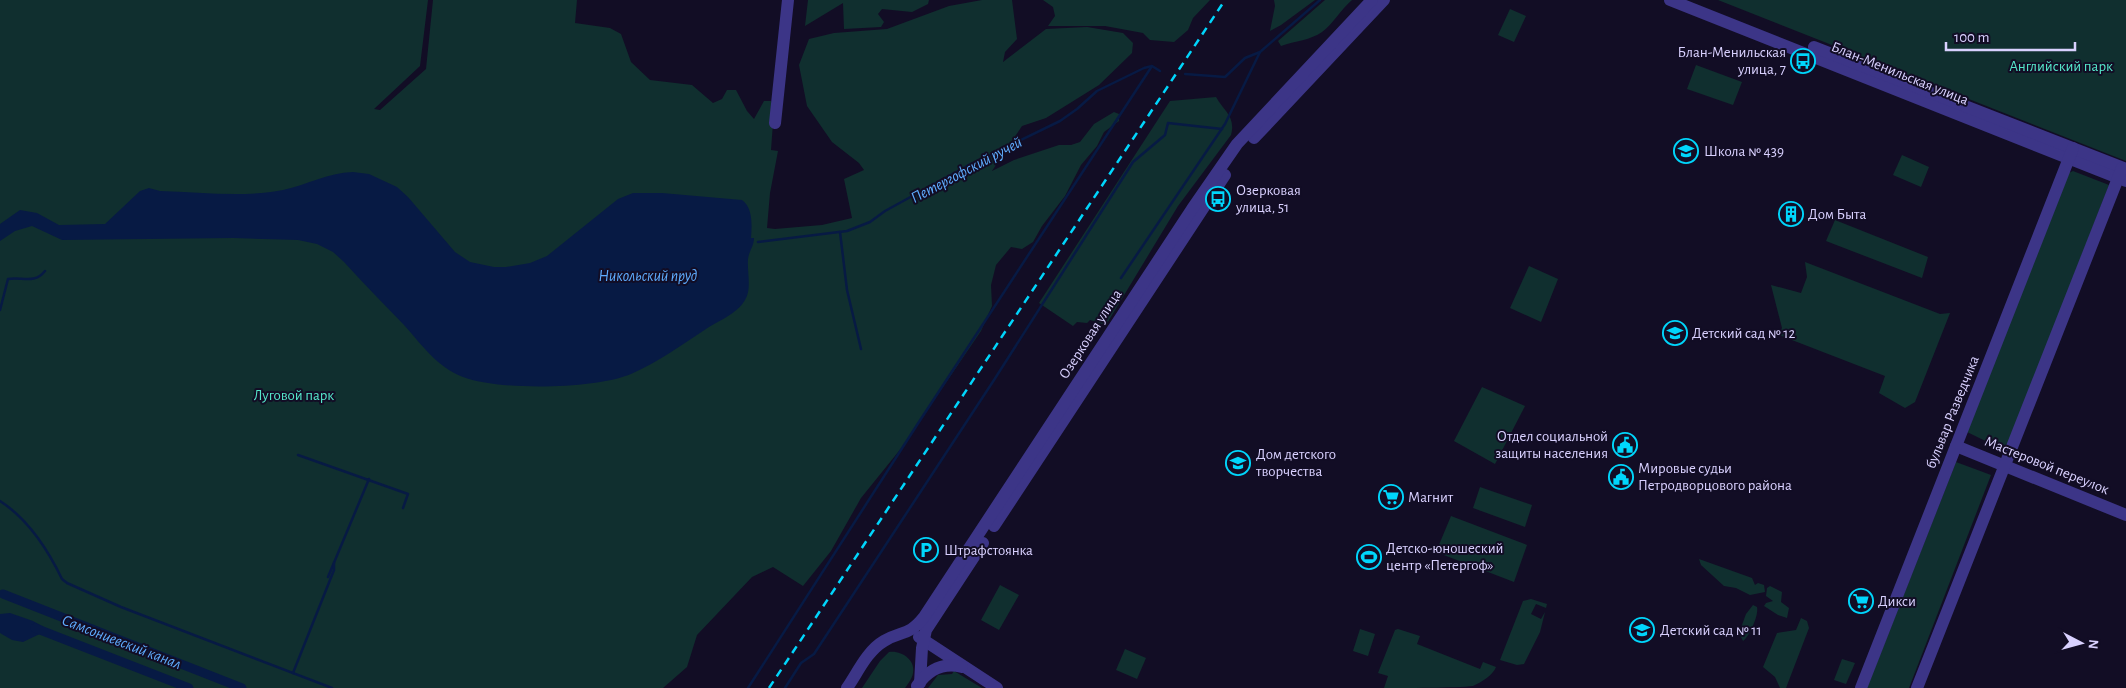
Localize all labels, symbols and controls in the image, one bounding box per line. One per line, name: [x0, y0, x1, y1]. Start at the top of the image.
scale bar: [1946, 20, 2075, 52]
text: 100 m: [1954, 30, 1989, 45]
street label: Блан-Менильская улица: [1829, 39, 1971, 108]
place label: Блан-Менильская улица, 7: [1678, 45, 1786, 77]
bus stop icon: Блан-Менильская улица, 7: [1790, 48, 1816, 74]
park label: Английский парк: [2009, 59, 2113, 74]
water label: Петергофский ручей: [908, 134, 1025, 207]
school or university icon: Школа № 439: [1673, 138, 1699, 164]
place label: Школа № 439: [1704, 144, 1784, 159]
place label: Озерковая улица, 51: [1235, 183, 1301, 215]
bus stop icon: Озерковая улица, 51: [1205, 186, 1231, 212]
building icon: Дом Быта: [1778, 201, 1804, 227]
place label: Дом Быта: [1808, 207, 1866, 222]
water label: Никольский пруд: [599, 268, 697, 285]
street label: Озерковая улица: [1056, 287, 1125, 382]
school or university icon: Детский сад № 12: [1662, 320, 1688, 346]
place label: Детский сад № 12: [1692, 326, 1795, 341]
street label: бульвар Разведчика: [1923, 354, 1982, 471]
park label: Луговой парк: [254, 388, 334, 403]
place label: Отдел социальной защиты населения: [1495, 429, 1608, 461]
public building icon: Отдел социальной защиты населения: [1612, 432, 1638, 458]
street label: Мастеровой переулок: [1982, 434, 2111, 497]
place label: Дом детского творчества: [1255, 447, 1336, 479]
school or university icon: Дом детского творчества: [1225, 450, 1251, 476]
place label: Мировые судьи Петродворцового района: [1638, 461, 1792, 493]
public building icon: Мировые судьи Петродворцового района: [1608, 464, 1634, 490]
supermarket icon: Магнит: [1378, 484, 1404, 510]
place label: Магнит: [1408, 490, 1454, 505]
parking icon: Штрафстоянка: [913, 537, 939, 563]
place label: Детско-юношеский центр «Петергоф»: [1386, 541, 1503, 573]
place label: Штрафстоянка: [944, 543, 1033, 558]
sports icon: Детско-юношеский центр «Петергоф»: [1356, 544, 1382, 570]
supermarket icon: Дикси: [1848, 588, 1874, 614]
place label: Дикси: [1878, 594, 1916, 609]
water label: Самсониевский канал: [60, 612, 184, 672]
school or university icon: Детский сад № 11: [1629, 617, 1655, 643]
north arrow: [2056, 618, 2106, 668]
place label: Детский сад № 11: [1660, 623, 1762, 638]
text: N: [2085, 639, 2100, 650]

